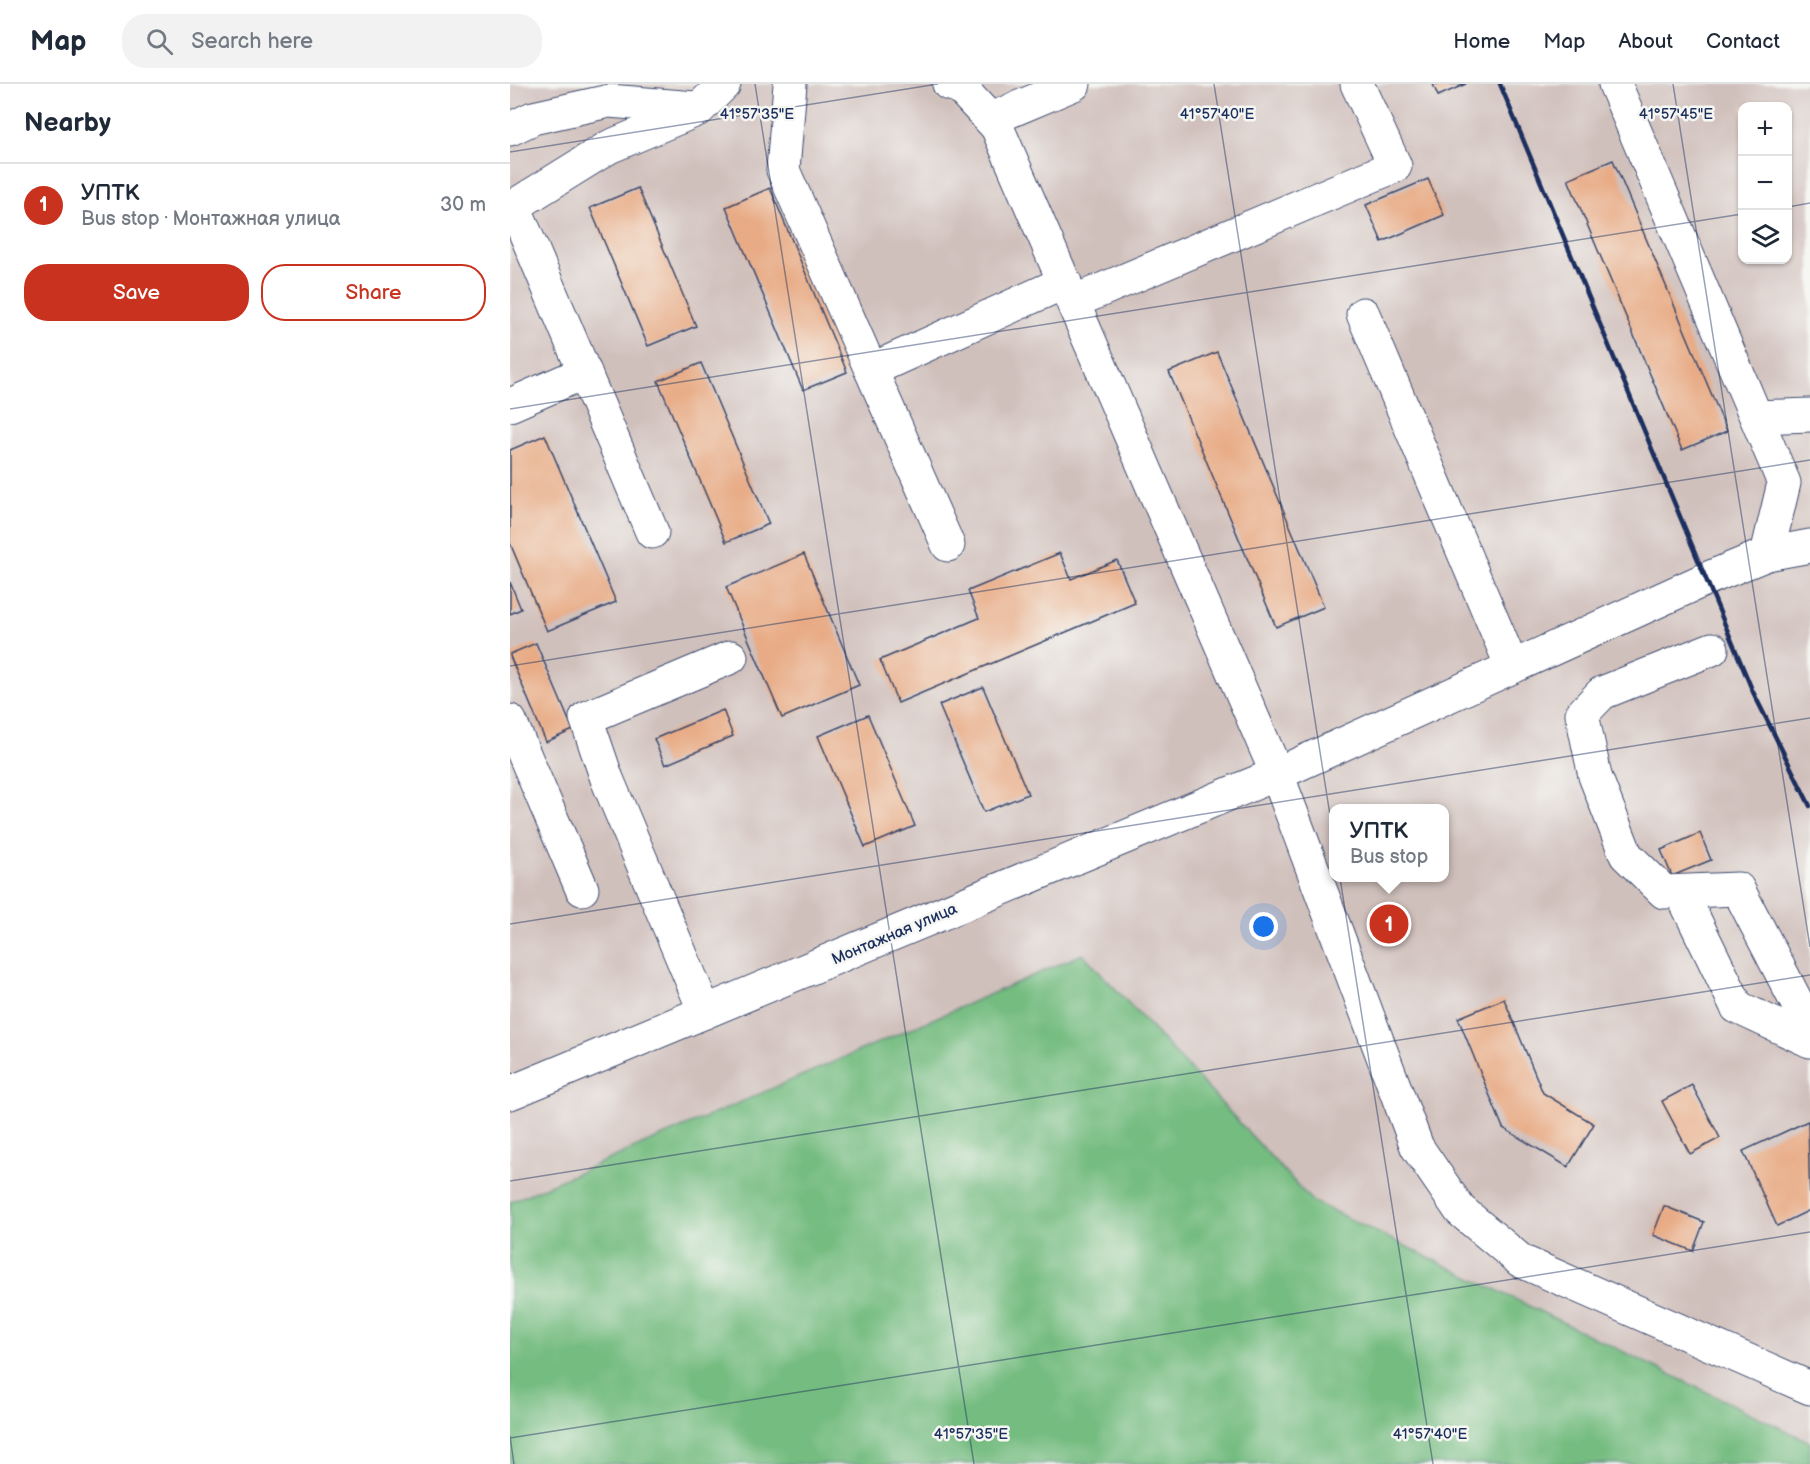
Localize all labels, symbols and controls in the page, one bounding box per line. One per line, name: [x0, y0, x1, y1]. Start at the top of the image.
search box: [122, 14, 542, 68]
text: Map: [30, 25, 86, 58]
icon: search: [143, 25, 176, 58]
text: Search here: [191, 28, 313, 55]
text: Home: [1453, 29, 1510, 54]
text: Map: [1543, 29, 1585, 54]
text: About: [1618, 29, 1673, 54]
text: Contact: [1706, 29, 1780, 54]
map controls: [1738, 102, 1792, 264]
button: +: [1738, 102, 1792, 156]
text: 41°57'35"E: [720, 105, 794, 124]
text: 41°57'40"E: [1180, 105, 1254, 124]
text: 41°57'45"E: [1639, 105, 1713, 124]
text: Nearby: [24, 108, 111, 139]
button: −: [1738, 156, 1792, 210]
text: УПТК: [81, 180, 139, 207]
text: 1: [39, 193, 48, 217]
text: 30 m: [440, 193, 486, 217]
text: Bus stop · Монтажная улица: [81, 207, 341, 231]
button: layers: [1738, 210, 1792, 264]
button: Save: [24, 264, 249, 321]
button: Share: [261, 264, 486, 321]
popup: [1329, 804, 1449, 882]
text: УПТК: [1350, 818, 1408, 845]
text: Bus stop: [1350, 845, 1428, 869]
street label: Монтажная улица: [829, 899, 961, 969]
pin: 1: [1370, 902, 1408, 946]
your location: [1249, 912, 1278, 941]
text: 41°57'35"E: [934, 1425, 1008, 1444]
text: 41°57'40"E: [1393, 1425, 1467, 1444]

